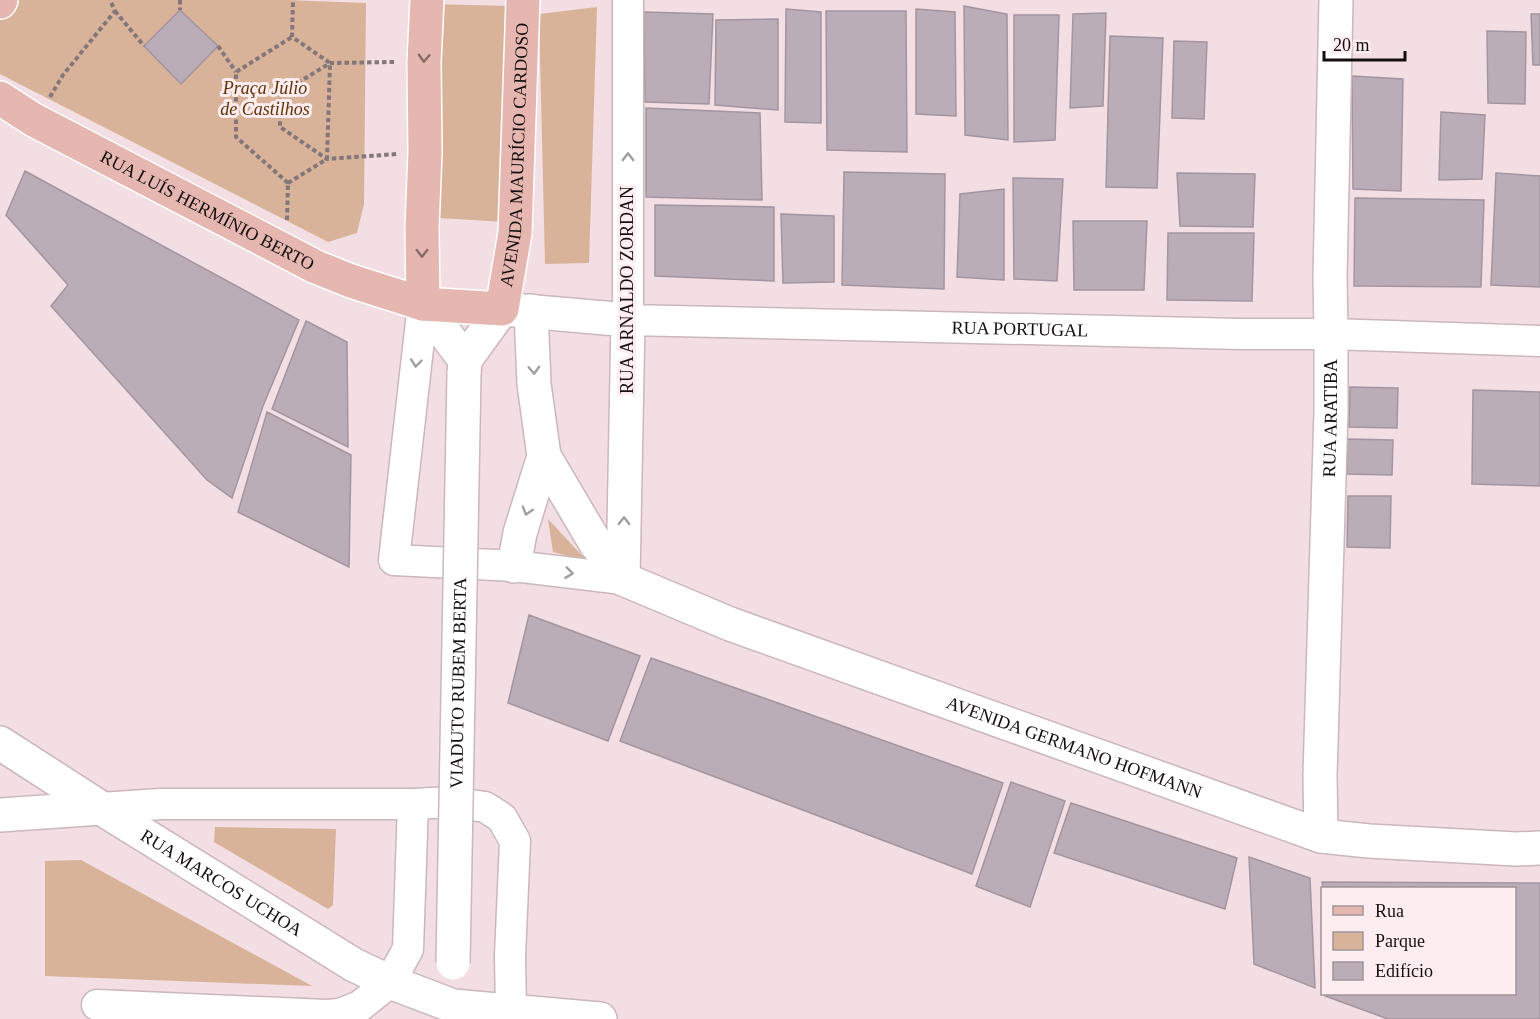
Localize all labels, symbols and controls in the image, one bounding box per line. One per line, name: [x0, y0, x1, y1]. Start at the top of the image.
street label: AVENIDA MAURÍCIO CARDOSO: [496, 22, 532, 288]
scale bar: [1324, 24, 1405, 62]
text: 20 m: [1333, 35, 1370, 55]
one-way arrow: [418, 54, 430, 63]
park label: Praça Júlio de Castilhos: [220, 78, 310, 119]
street label: RUA LUÍS HERMÍNIO BERTO: [97, 146, 318, 274]
one-way arrow: [622, 152, 634, 161]
street label: RUA ARNALDO ZORDAN: [617, 186, 637, 394]
one-way arrow: [416, 249, 428, 258]
street label: RUA PORTUGAL: [951, 317, 1088, 341]
one-way arrow: [410, 358, 423, 367]
street label: RUA ARATIBA: [1319, 359, 1341, 478]
one-way arrow: [527, 365, 540, 374]
one-way arrow: [522, 505, 534, 516]
one-way arrow: [618, 516, 631, 525]
one-way arrow: [564, 566, 573, 578]
street label: VIADUTO RUBEM BERTA: [446, 577, 470, 789]
street label: AVENIDA GERMANO HOFMANN: [944, 693, 1205, 802]
street label: RUA MARCOS UCHOA: [137, 825, 306, 940]
legend: [1321, 887, 1516, 995]
text: Rua: [1375, 901, 1404, 921]
text: Parque: [1375, 931, 1425, 951]
text: Edifício: [1375, 961, 1433, 981]

